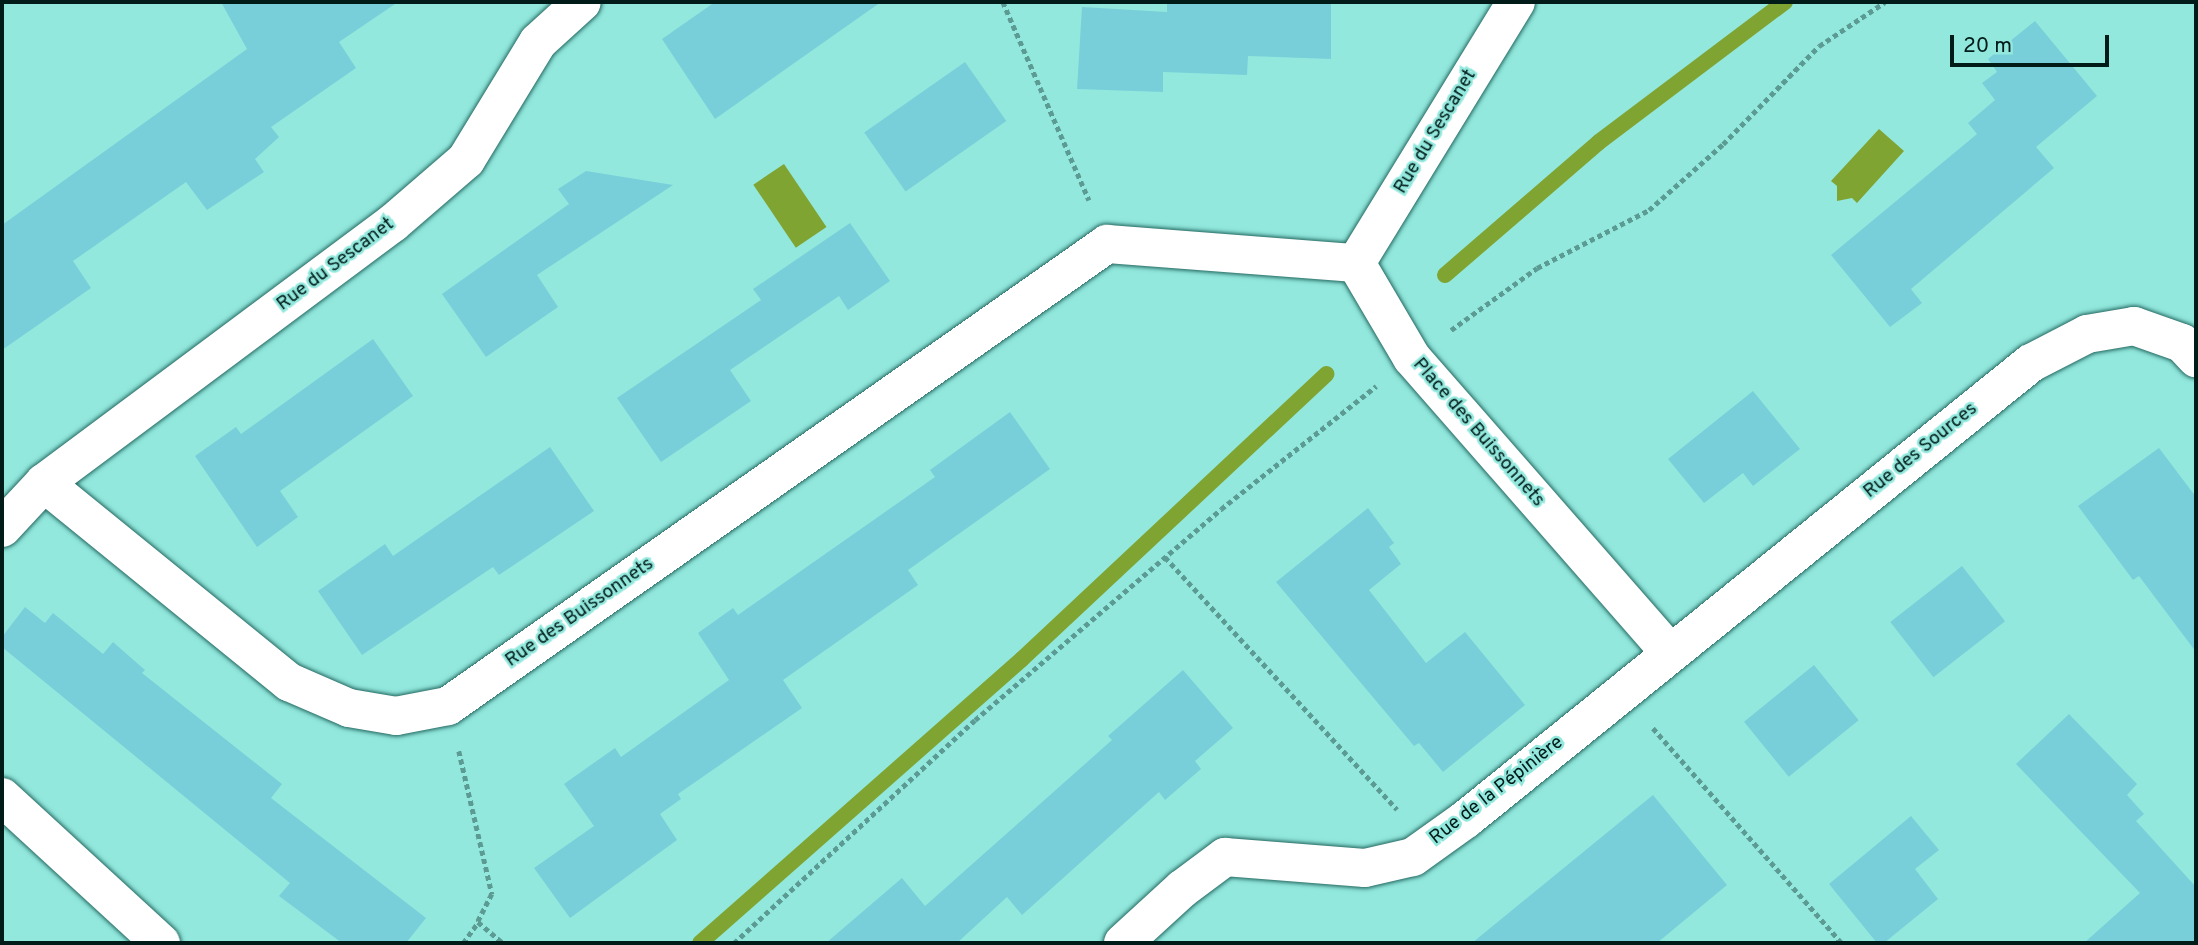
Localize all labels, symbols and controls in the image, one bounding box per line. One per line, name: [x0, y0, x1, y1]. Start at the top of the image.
scale bar: [1953, 21, 2112, 65]
text: 20 m: [1963, 33, 2012, 60]
street label: Rue du Sescanet: [1390, 66, 1482, 198]
street label: Rue du Sescanet: [273, 213, 399, 317]
street label: Place des Buissonnets: [1407, 354, 1549, 512]
street label: Rue des Sources: [1860, 398, 1982, 504]
street label: Rue des Buissonnets: [501, 553, 659, 673]
street label: Rue de la Pépinière: [1426, 732, 1568, 850]

